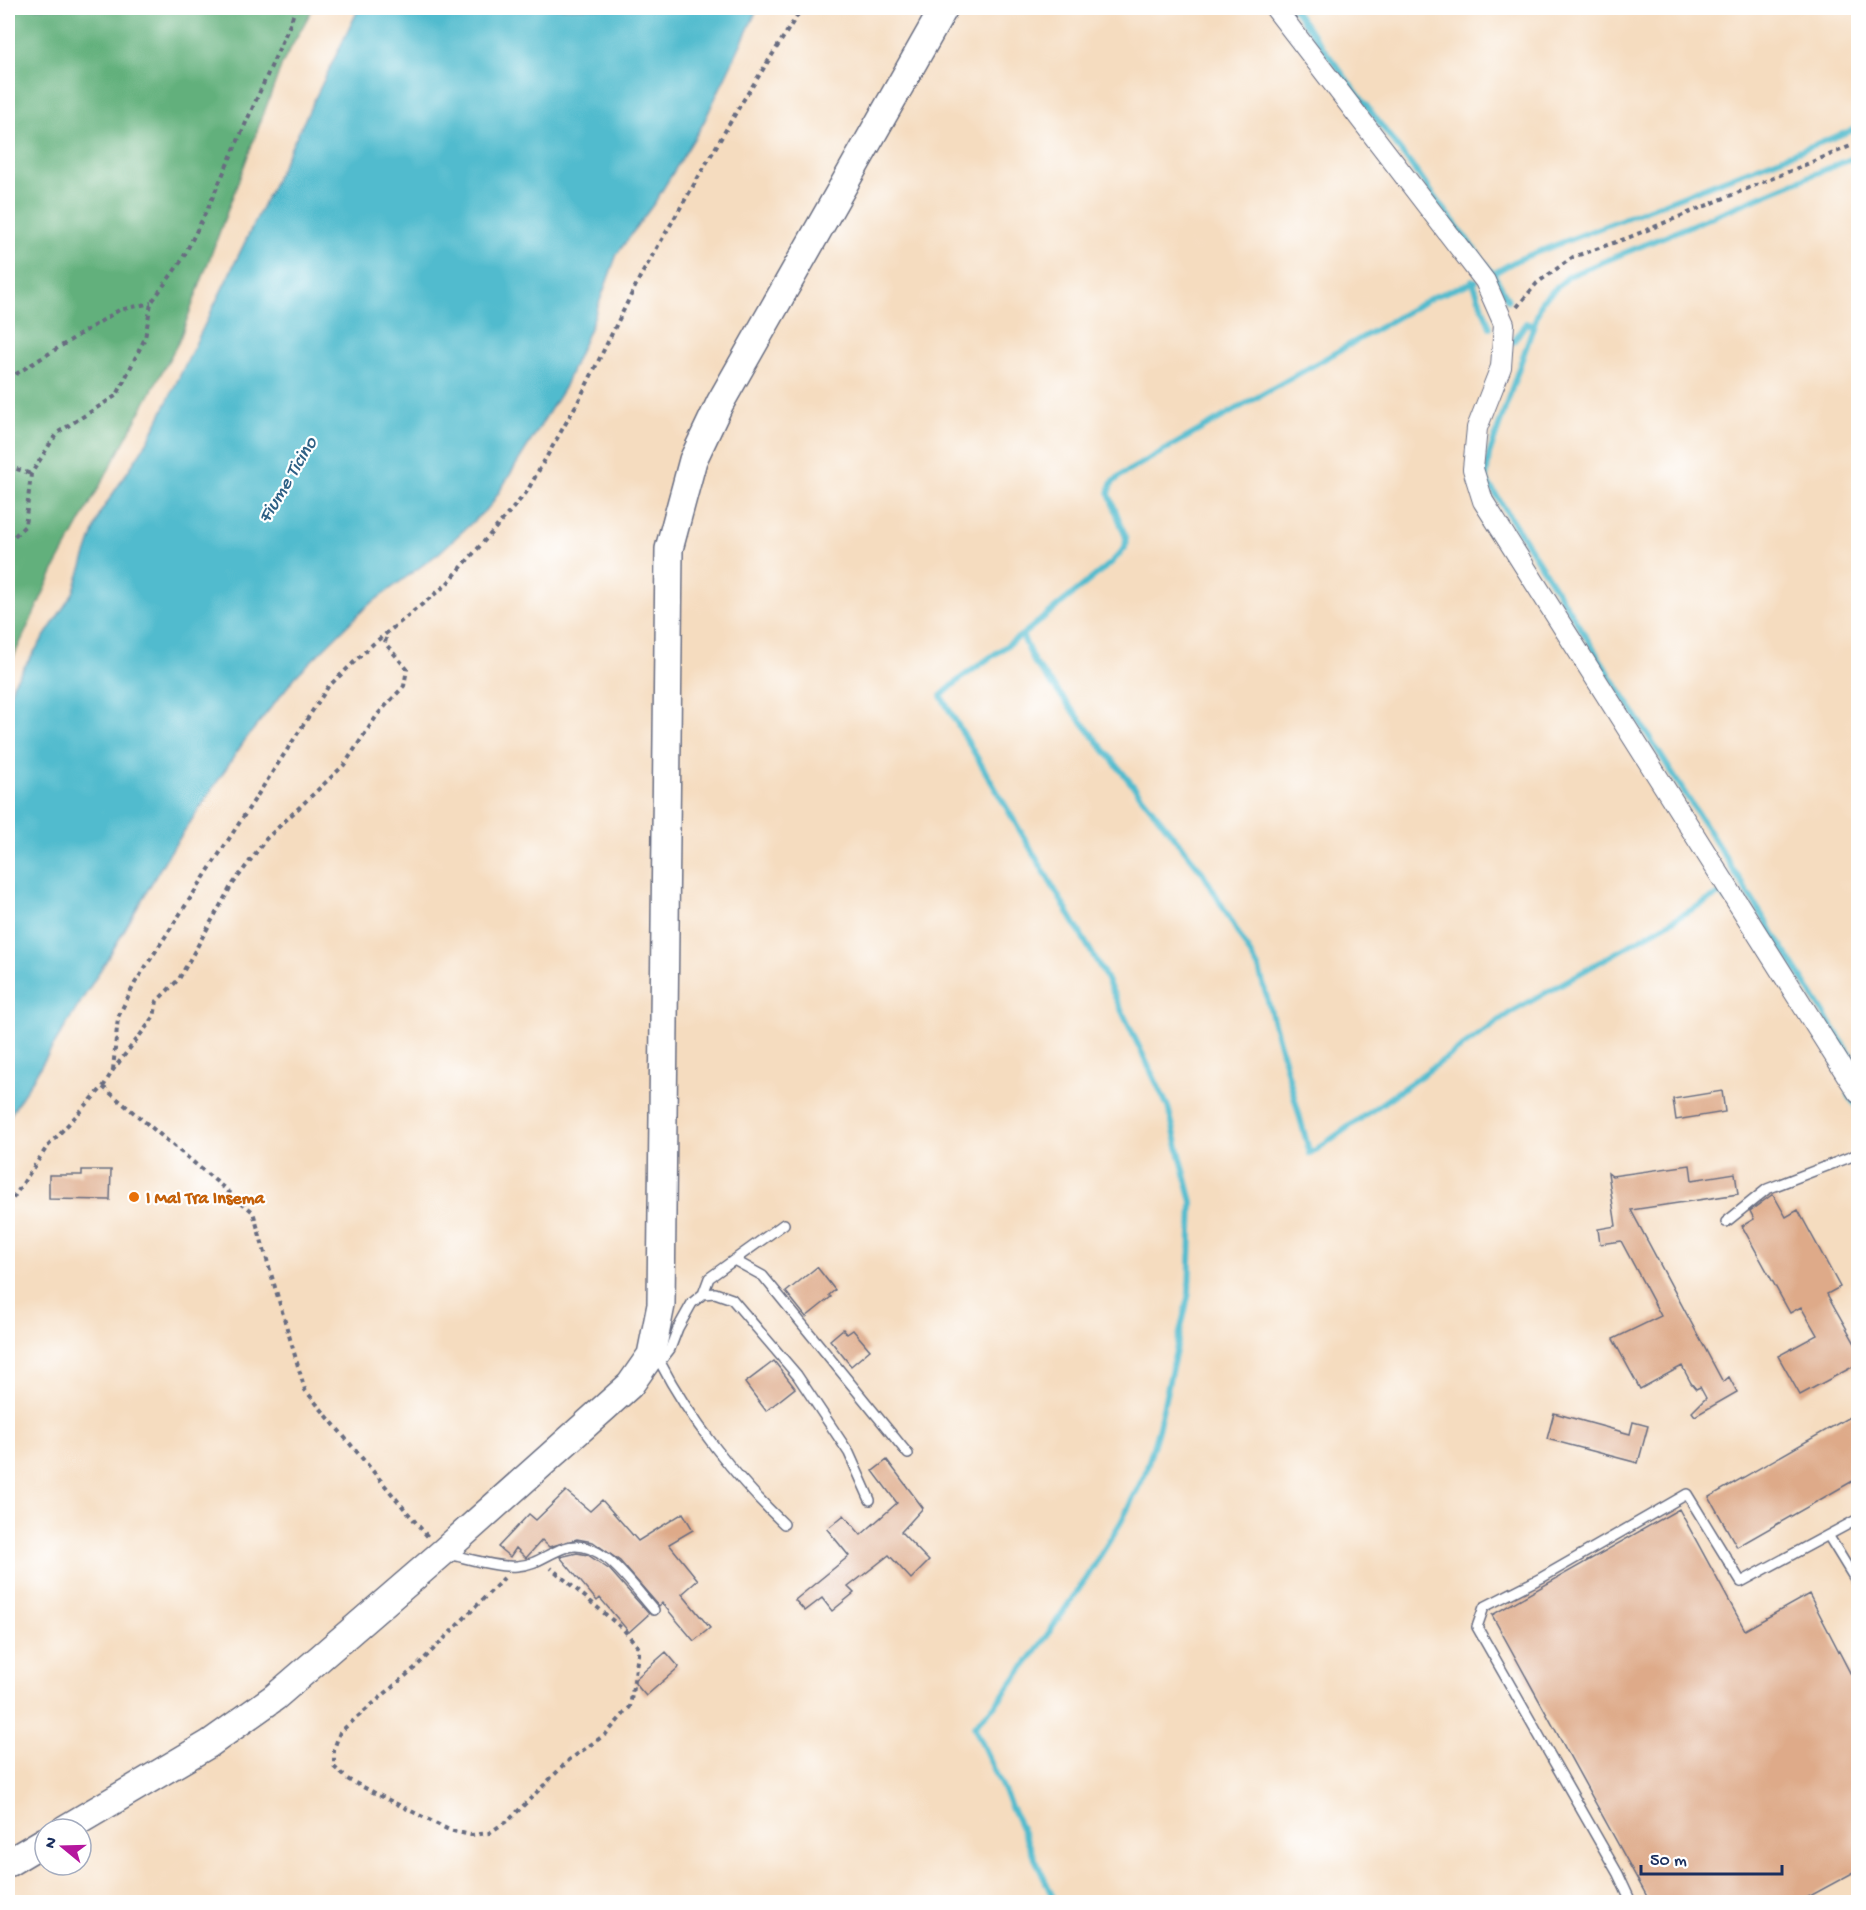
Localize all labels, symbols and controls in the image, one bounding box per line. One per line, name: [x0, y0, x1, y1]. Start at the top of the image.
water label: Fiume Ticino: [254, 432, 324, 528]
place label: I Mal Tra Insema: [146, 1189, 265, 1210]
marker: I Mal Tra Insema: [127, 1190, 141, 1204]
north arrow: [33, 1817, 93, 1877]
text: N: [41, 1835, 63, 1851]
scale bar: [1641, 1838, 1782, 1876]
text: 50 m: [1650, 1851, 1687, 1872]

